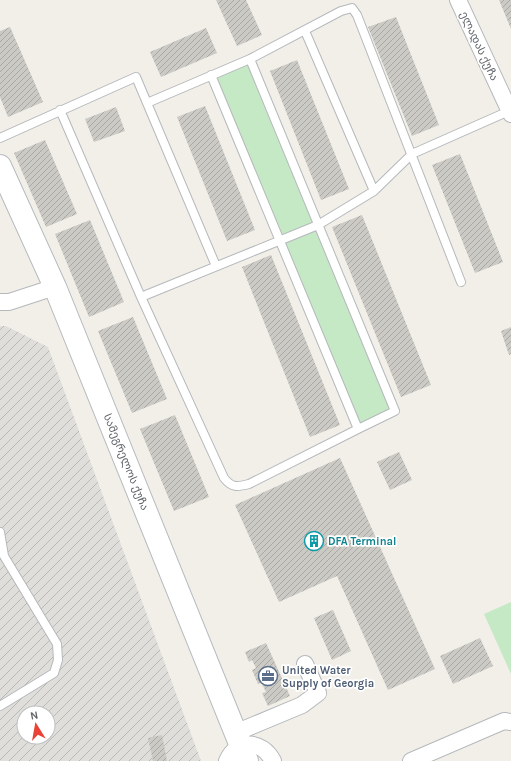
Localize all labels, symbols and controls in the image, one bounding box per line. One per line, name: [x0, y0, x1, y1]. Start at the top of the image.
street label: ელადას ქუჩა: [457, 9, 501, 83]
street label: სამეგრელოს ქუჩა: [101, 412, 151, 512]
building icon: DFA Terminal: [303, 530, 325, 552]
place label: DFA Terminal: [328, 535, 396, 548]
place label: United Water Supply of Georgia: [282, 664, 374, 690]
office icon: United Water Supply of Georgia: [257, 665, 279, 687]
north arrow: [16, 705, 56, 745]
text: N: [29, 709, 39, 723]

